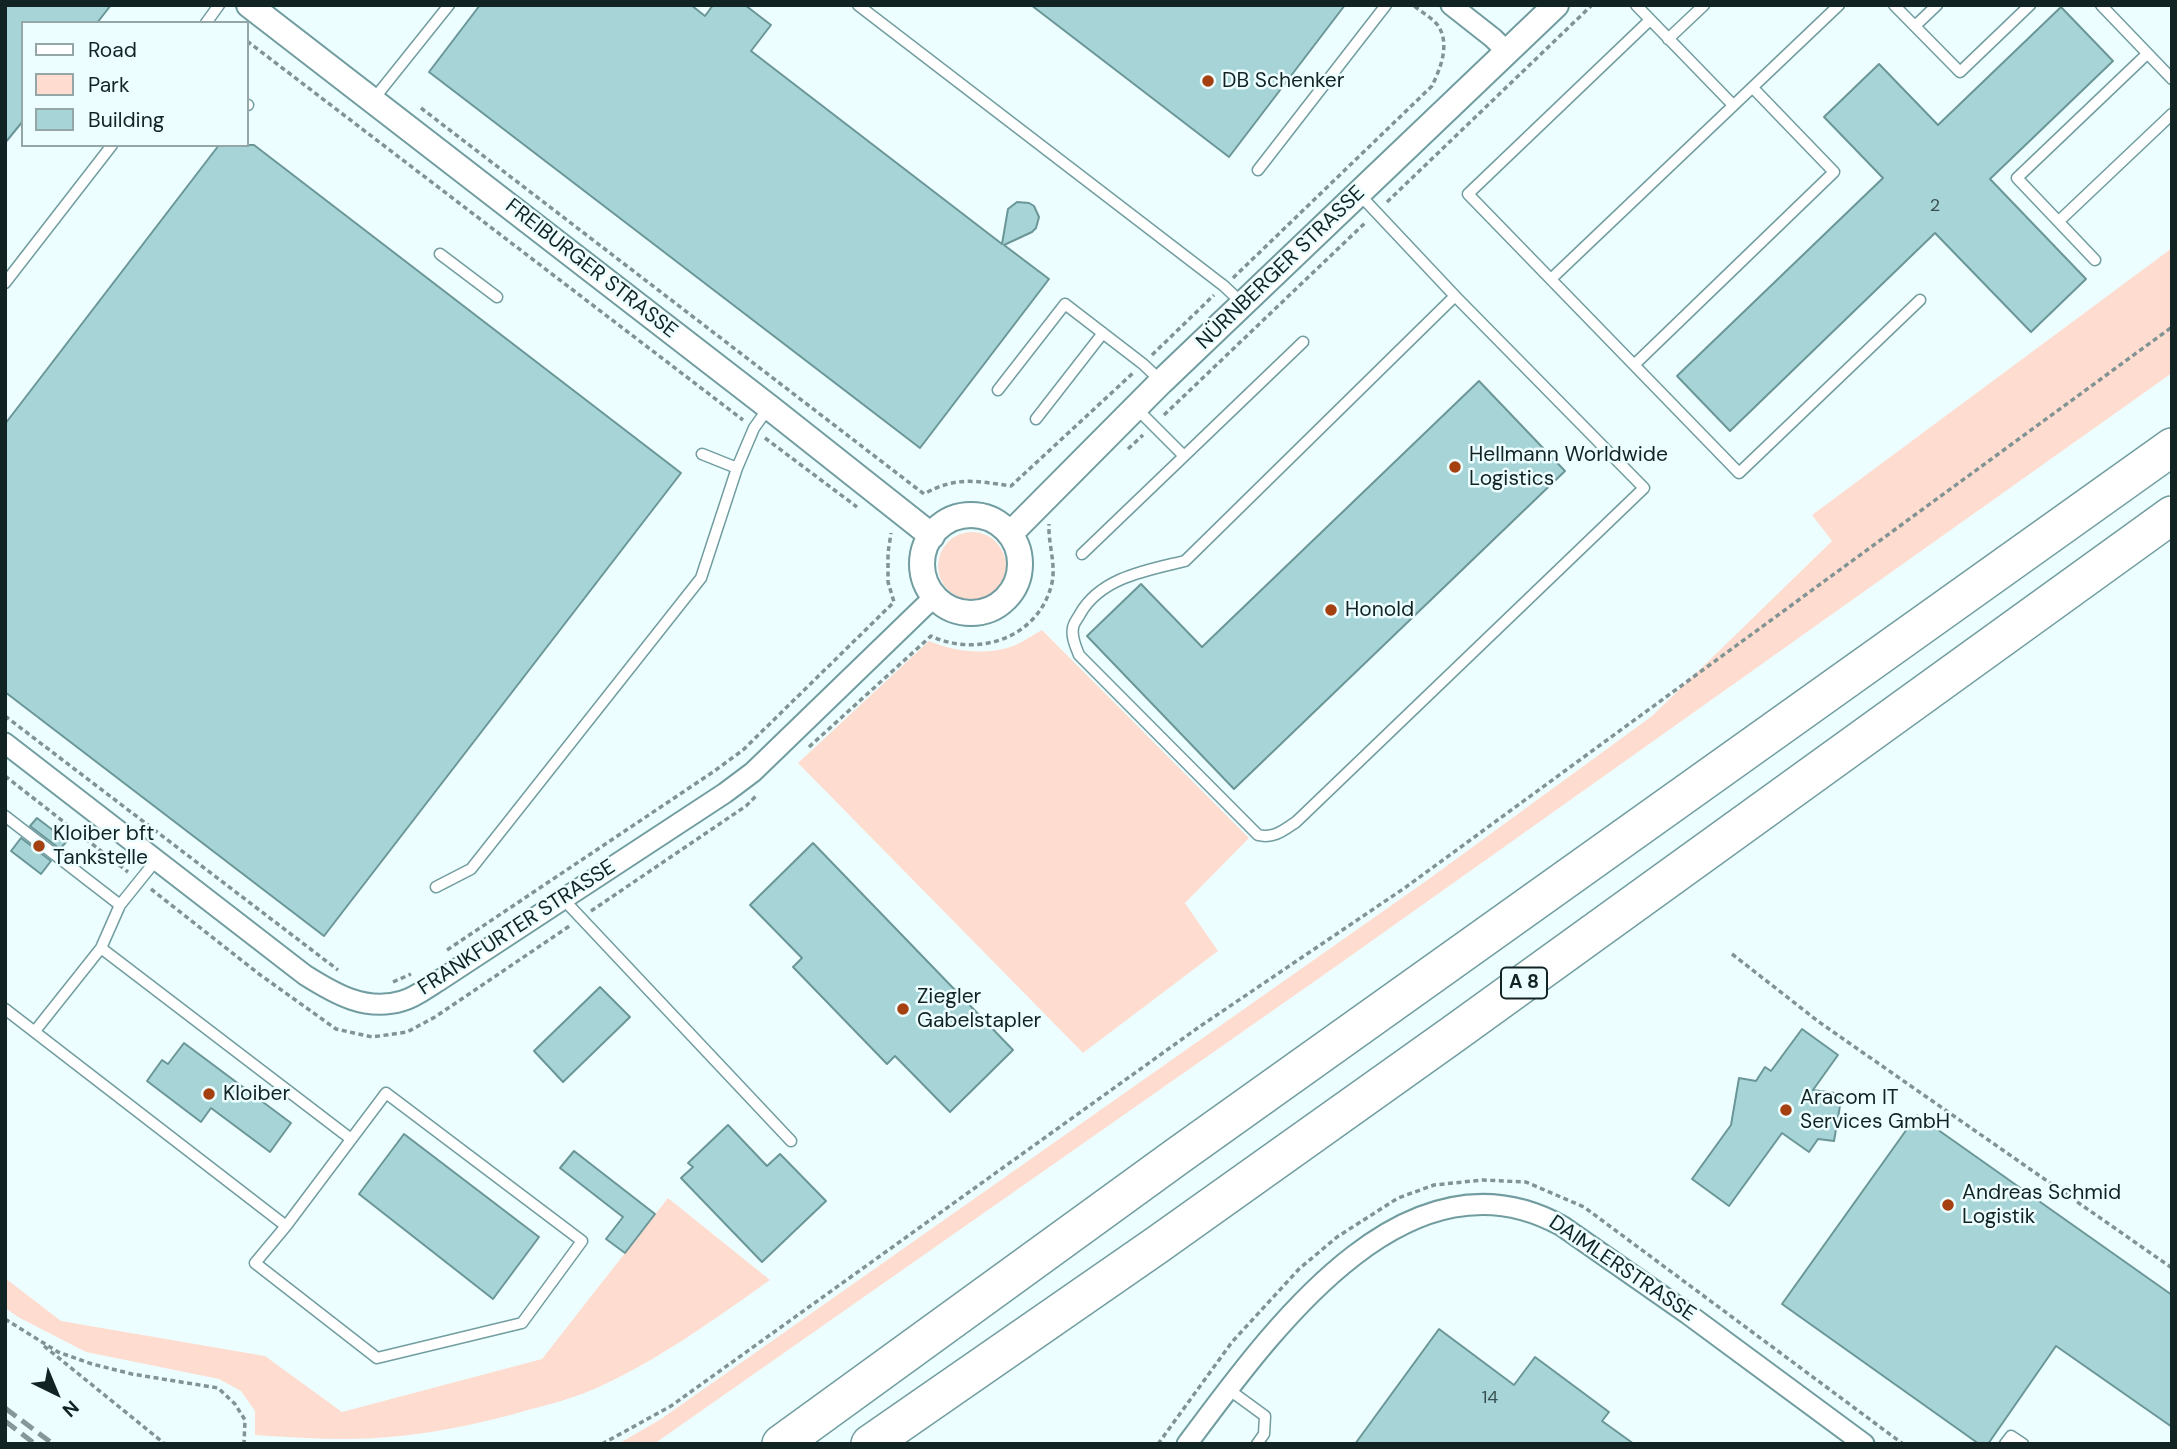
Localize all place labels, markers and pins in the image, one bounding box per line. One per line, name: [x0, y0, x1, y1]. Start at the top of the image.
place label: DB Schenker: [1222, 68, 1344, 94]
marker: DB Schenker: [1200, 73, 1216, 89]
place label: Hellmann Worldwide Logistics: [1469, 442, 1668, 492]
marker: Hellmann Worldwide Logistics: [1447, 459, 1463, 475]
place label: Honold: [1345, 597, 1414, 623]
marker: Honold: [1323, 602, 1339, 618]
place label: Kloiber bft Tankstelle: [53, 821, 154, 871]
marker: Kloiber bft Tankstelle: [31, 838, 47, 854]
place label: Ziegler Gabelstapler: [917, 984, 1041, 1034]
marker: Ziegler Gabelstapler: [895, 1001, 911, 1017]
place label: Kloiber: [223, 1081, 290, 1107]
place label: Aracom IT Services GmbH: [1800, 1085, 1950, 1135]
marker: Kloiber: [201, 1086, 217, 1102]
marker: Aracom IT Services GmbH: [1778, 1102, 1794, 1118]
place label: Andreas Schmid Logistik: [1962, 1180, 2121, 1230]
marker: Andreas Schmid Logistik: [1940, 1197, 1956, 1213]

